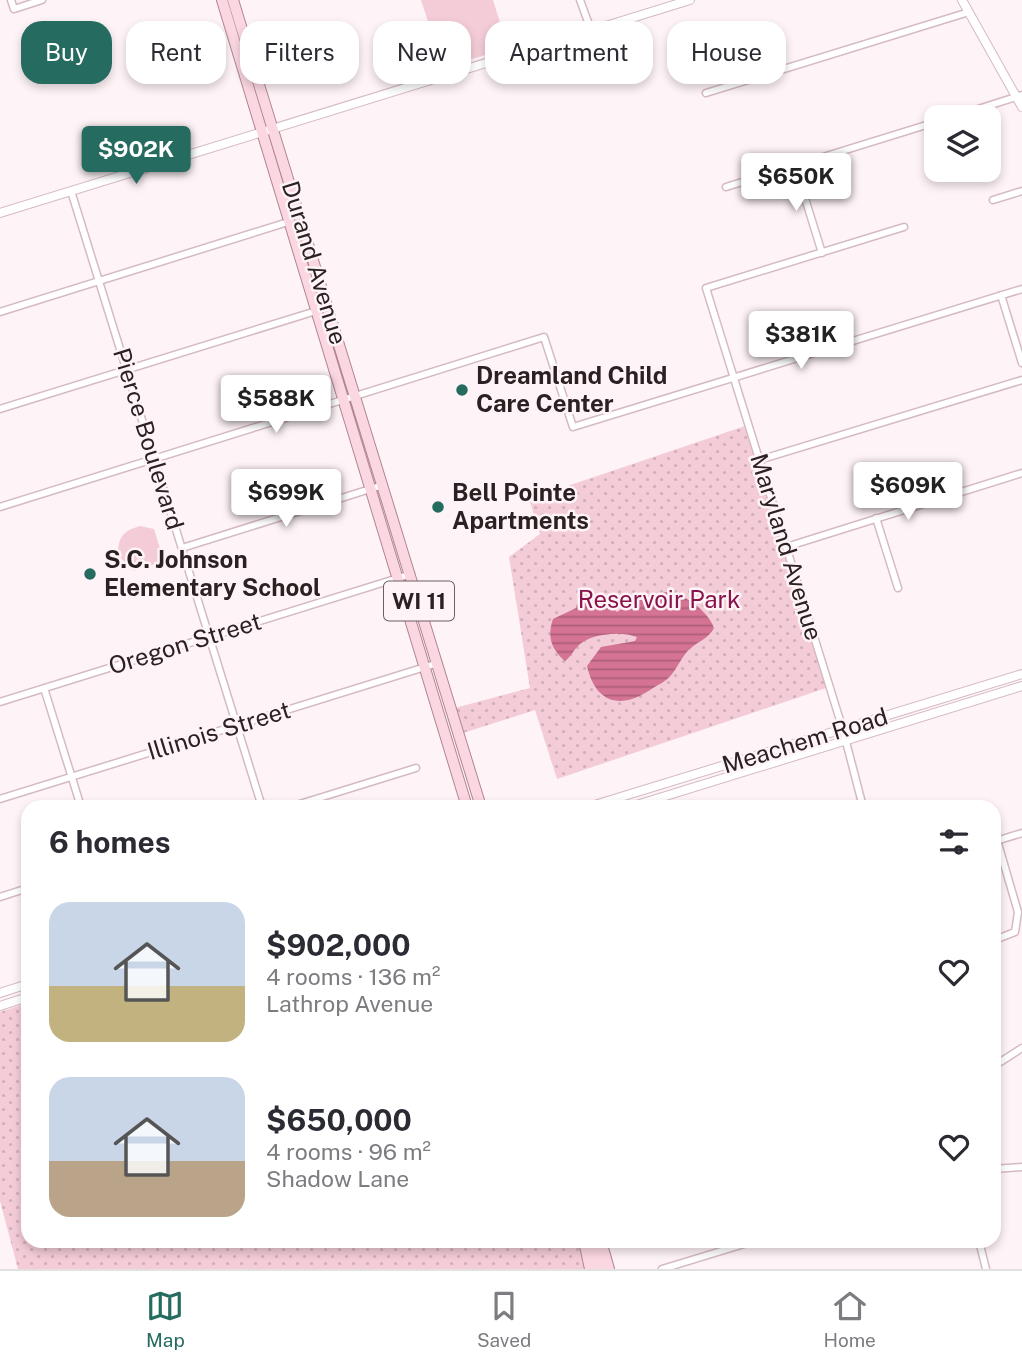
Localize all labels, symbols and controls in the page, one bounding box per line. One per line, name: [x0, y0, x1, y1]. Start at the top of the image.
chip: Buy: [21, 21, 112, 84]
chip: Rent: [126, 21, 226, 84]
chip: Filters: [240, 21, 359, 84]
chip: New: [373, 21, 471, 84]
chip: Apartment: [485, 21, 653, 84]
chip: House: [667, 21, 786, 84]
map controls: [924, 105, 1001, 182]
button: layers: [924, 105, 1001, 182]
pin: $902K: [87, 127, 185, 186]
text: $902K: [98, 135, 174, 162]
pin: $650K: [747, 154, 845, 213]
text: $650K: [757, 162, 835, 189]
street label: Durand Avenue: [277, 178, 353, 348]
pin: $381K: [752, 312, 850, 371]
text: $381K: [765, 320, 837, 347]
street label: Pierce Boulevard: [108, 344, 190, 533]
place label: Dreamland Child Care Center: [476, 361, 667, 417]
pin: $588K: [227, 376, 325, 435]
marker: Dreamland Child Care Center: [454, 382, 470, 398]
text: $588K: [237, 384, 315, 411]
street label: Maryland Avenue: [745, 450, 829, 643]
pin: $609K: [859, 462, 957, 522]
pin: $699K: [237, 470, 335, 529]
text: $609K: [869, 471, 947, 498]
text: $699K: [247, 478, 325, 505]
place label: Bell Pointe Apartments: [452, 478, 589, 534]
marker: Bell Pointe Apartments: [430, 499, 446, 515]
place label: S.C. Johnson Elementary School: [104, 545, 321, 601]
marker: S.C. Johnson Elementary School: [82, 566, 98, 582]
road number: WI 11: [384, 582, 454, 621]
park label: Reservoir Park: [578, 585, 740, 613]
street label: Oregon Street: [105, 607, 264, 680]
street label: Illinois Street: [144, 695, 294, 765]
street label: Meachem Road: [719, 702, 891, 779]
icon: filters: [935, 823, 973, 861]
text: 6 homes: [49, 824, 171, 860]
text: $902,000: [266, 927, 411, 963]
icon: home: [105, 930, 189, 1014]
icon: heart: [935, 953, 973, 991]
text: 4 rooms · 136 m²: [266, 963, 440, 990]
text: Lathrop Avenue: [266, 990, 433, 1017]
text: $650,000: [266, 1102, 412, 1138]
icon: home: [105, 1105, 189, 1189]
icon: heart: [935, 1128, 973, 1166]
text: 4 rooms · 96 m²: [266, 1138, 431, 1165]
text: Shadow Lane: [266, 1165, 409, 1192]
tab: Map: [146, 1287, 185, 1351]
tab: Saved: [477, 1287, 531, 1351]
tab: Home: [823, 1287, 876, 1351]

